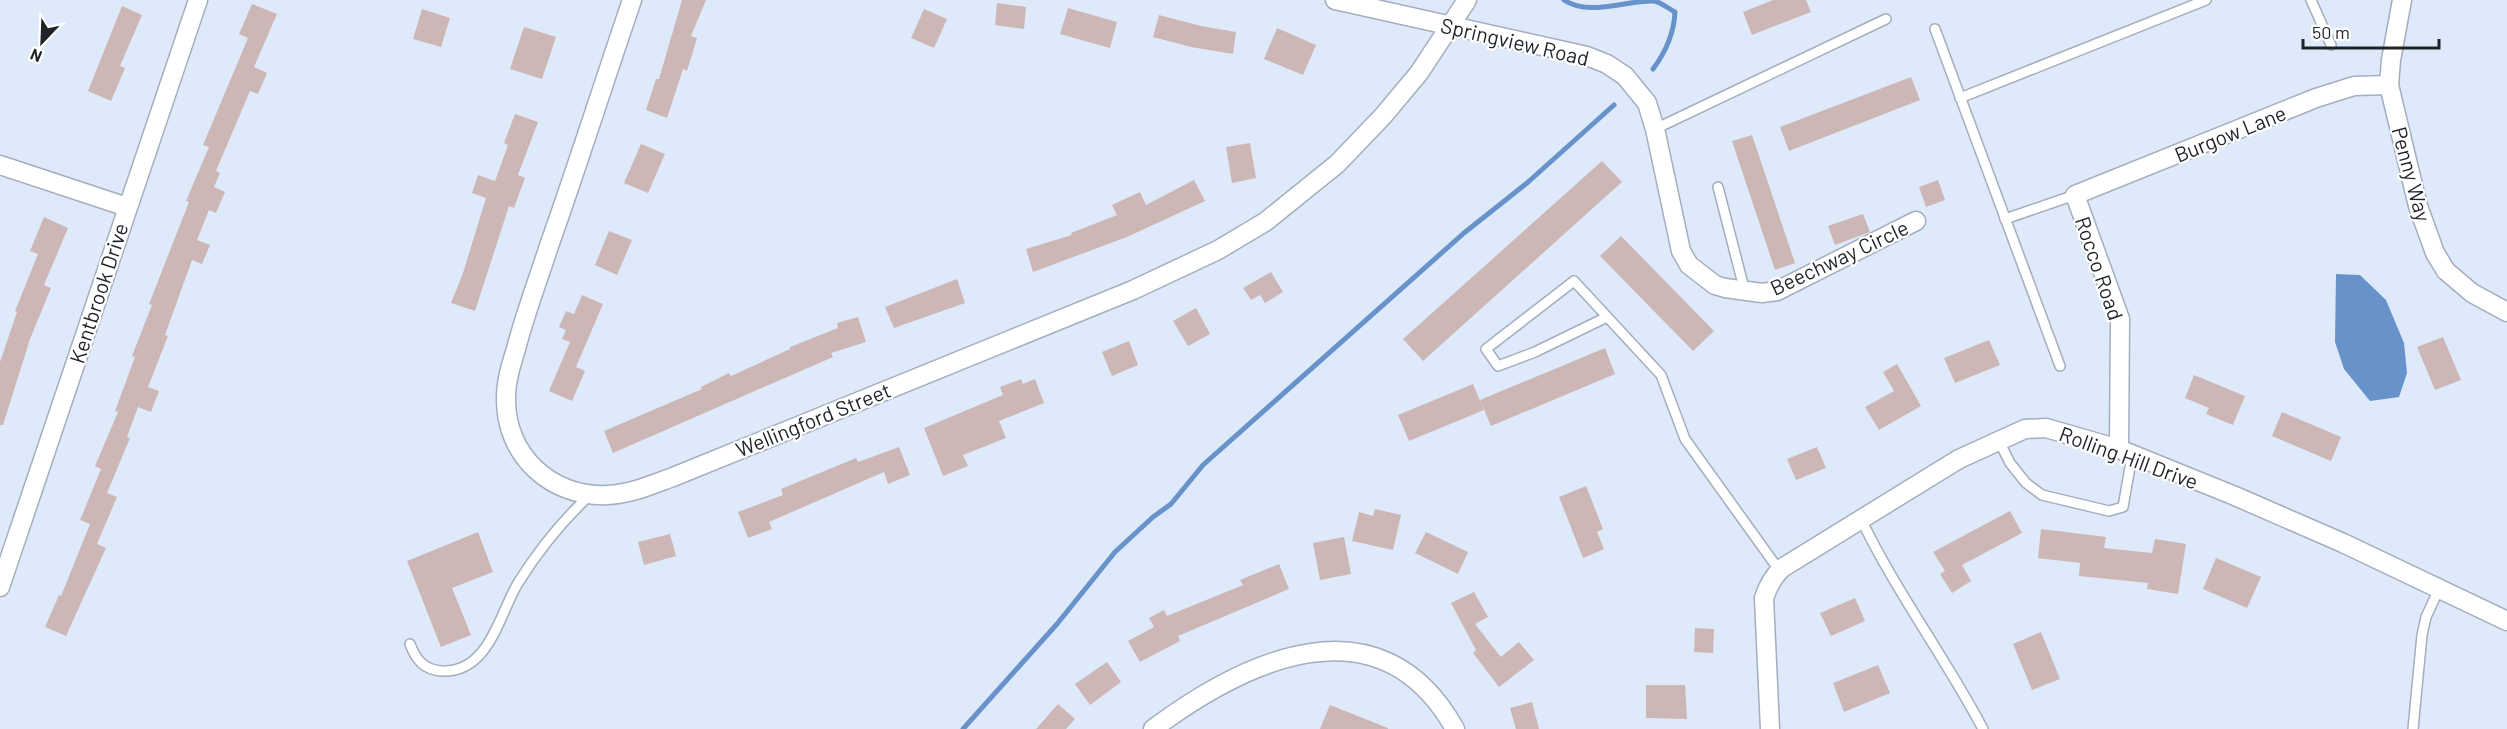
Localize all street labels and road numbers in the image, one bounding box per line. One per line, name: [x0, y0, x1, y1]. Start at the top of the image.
street label: Springview Road: [1438, 12, 1592, 70]
street label: Burgow Lane: [2171, 99, 2289, 167]
street label: Penny Way: [2387, 124, 2437, 225]
street label: Rocco Road: [2071, 213, 2129, 323]
street label: Beechway Circle: [1766, 214, 1912, 300]
street label: Kentbrook Drive: [64, 220, 132, 366]
street label: Wellingford Street: [732, 377, 894, 461]
street label: Rolling Hill Drive: [2056, 420, 2202, 494]

